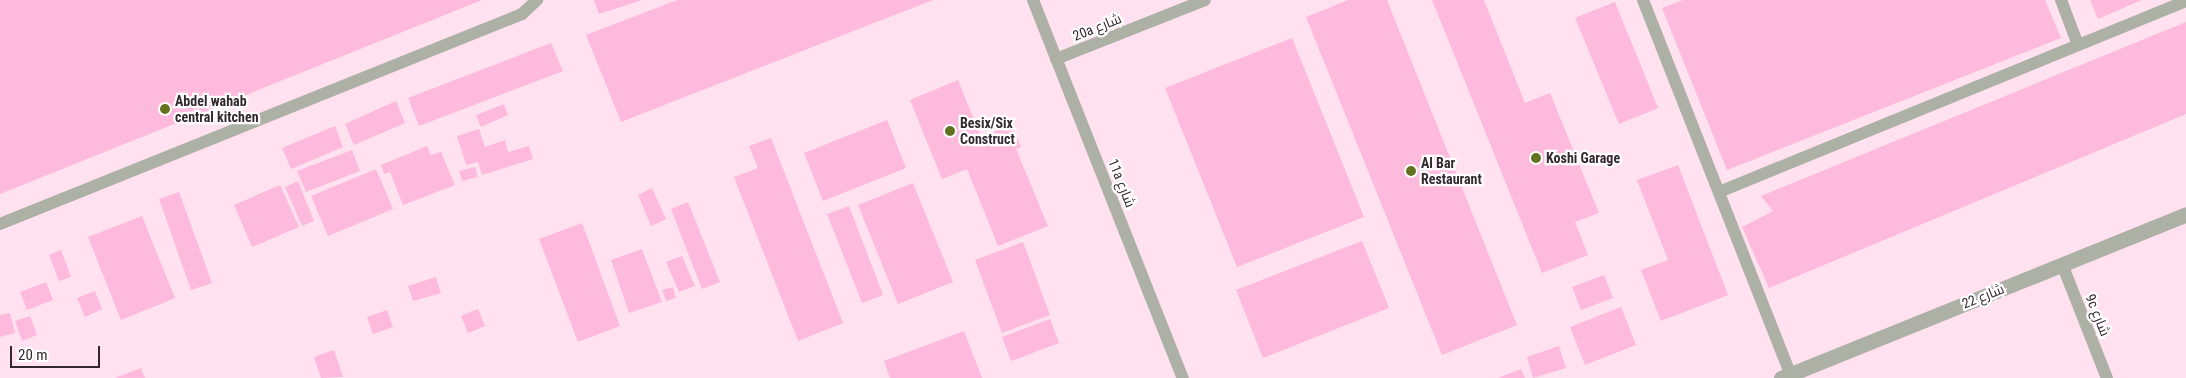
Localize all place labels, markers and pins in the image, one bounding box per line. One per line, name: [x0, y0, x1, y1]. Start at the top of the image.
place label: Abdel wahab central kitchen: [175, 93, 259, 125]
marker: Abdel wahab central kitchen: [159, 103, 171, 115]
place label: Besix/Six Construct: [960, 115, 1015, 148]
marker: Besix/Six Construct: [944, 125, 956, 137]
place label: Koshi Garage: [1546, 150, 1620, 166]
marker: Koshi Garage: [1530, 152, 1542, 164]
place label: Al Bar Restaurant: [1421, 155, 1482, 188]
marker: Al Bar Restaurant: [1405, 165, 1417, 177]

